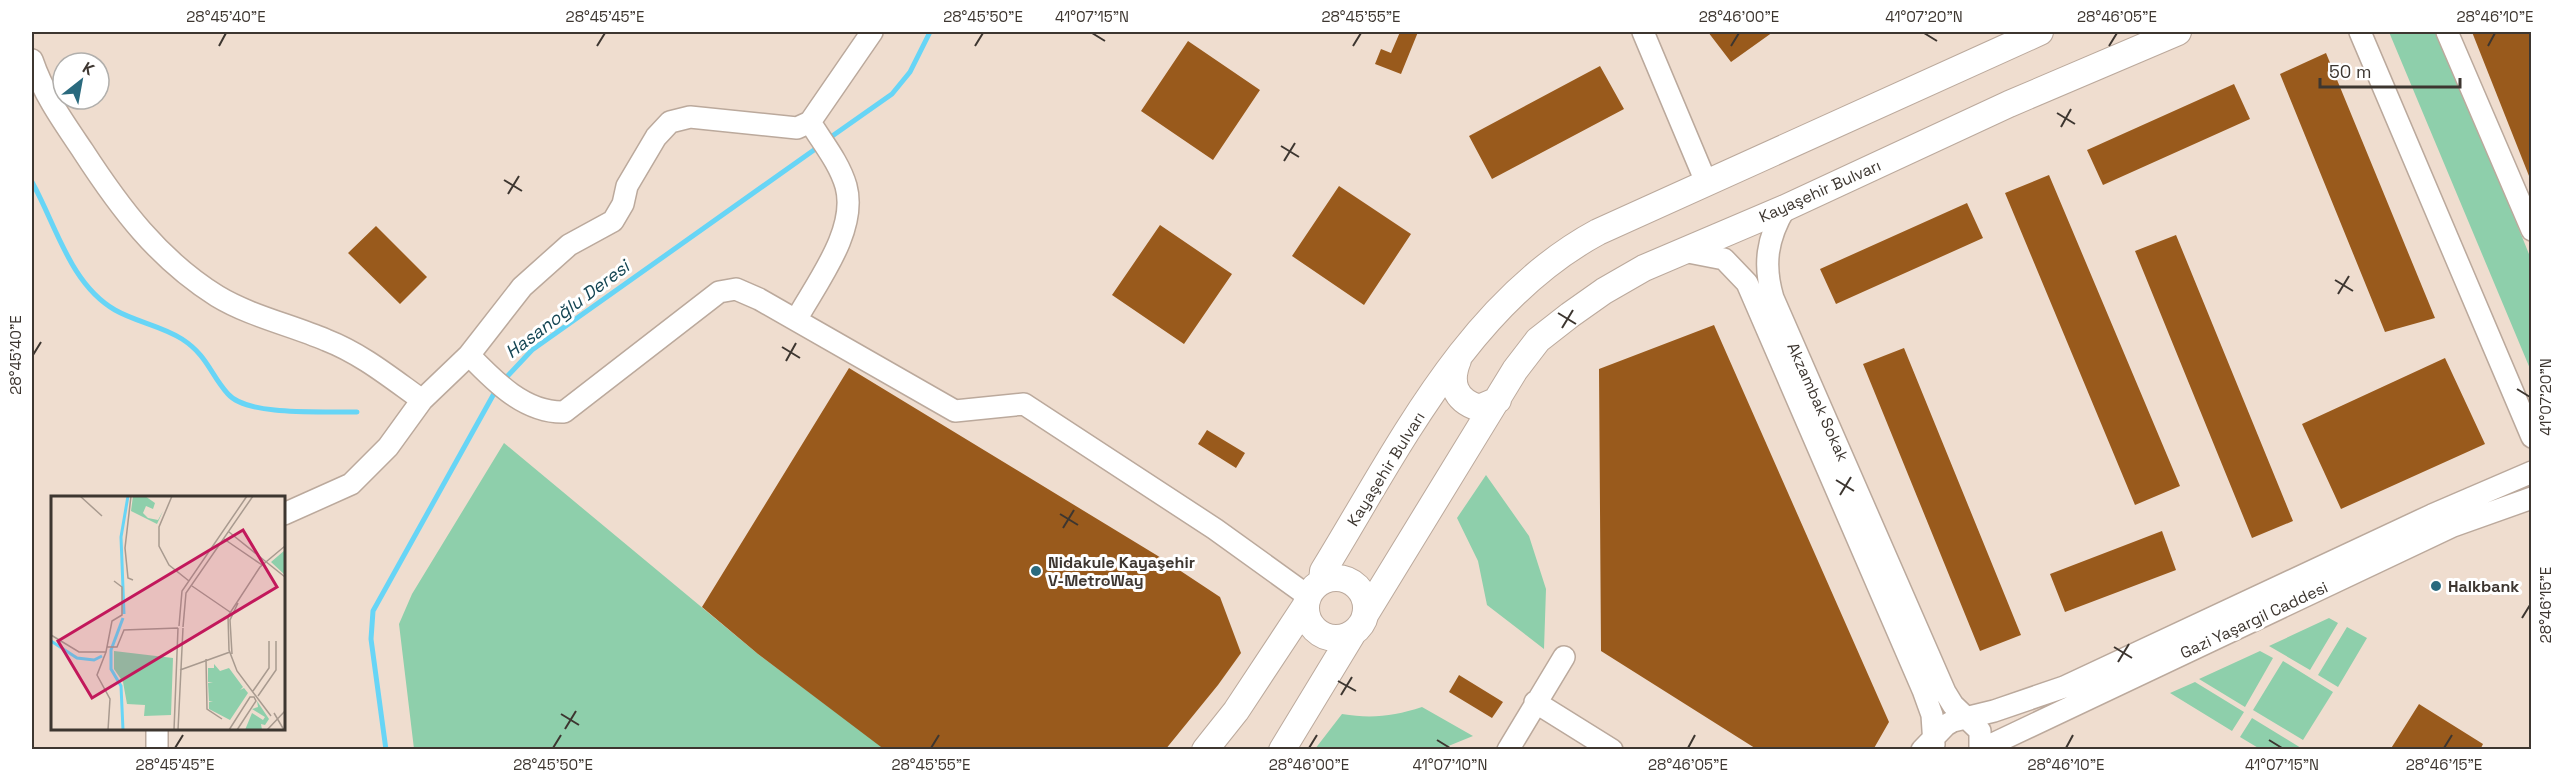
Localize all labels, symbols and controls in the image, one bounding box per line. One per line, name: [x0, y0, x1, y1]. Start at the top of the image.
text: 28°45'40"E: [186, 7, 266, 26]
text: 28°45'45"E: [566, 7, 644, 26]
text: 28°45'50"E: [943, 7, 1023, 26]
text: 41°07'15"N: [1055, 7, 1129, 26]
text: 28°45'55"E: [1321, 7, 1401, 26]
text: 28°46'00"E: [1699, 7, 1779, 26]
text: 41°07'20"N: [1885, 7, 1963, 26]
text: 28°46'05"E: [2077, 7, 2157, 26]
text: 28°46'10"E: [2456, 7, 2534, 26]
north arrow: [51, 51, 111, 111]
scale bar: [2320, 51, 2460, 89]
text: K: [79, 57, 98, 80]
text: 50 m: [2329, 60, 2371, 83]
street label: Kayaşehir Bulvarı: [1756, 155, 1884, 227]
water label: Hasanoğlu Deresi: [500, 253, 636, 363]
text: 28°45'40"E: [6, 315, 25, 395]
street label: Akzambak Sokak: [1782, 339, 1854, 465]
text: 41°07'20"N: [2536, 358, 2555, 436]
street label: Kayaşehir Bulvarı: [1342, 408, 1430, 530]
inset map: [51, 496, 285, 730]
place label: Nidakule Kayaşehir V-MetroWay: [1048, 552, 1195, 591]
marker: Nidakule Kayaşehir V-MetroWay: [1029, 564, 1043, 578]
text: 28°46'15"E: [2536, 567, 2555, 643]
place label: Halkbank: [2448, 576, 2519, 597]
street label: Gazi Yaşargil Caddesi: [2177, 577, 2331, 663]
marker: Halkbank: [2429, 579, 2443, 593]
text: 28°45'45"E: [136, 755, 214, 774]
text: 28°45'50"E: [513, 755, 593, 774]
text: 28°45'55"E: [891, 755, 971, 774]
text: 28°46'00"E: [1269, 755, 1349, 774]
text: 41°07'10"N: [1413, 755, 1487, 774]
text: 28°46'05"E: [1648, 755, 1728, 774]
text: 28°46'10"E: [2027, 755, 2105, 774]
text: 41°07'15"N: [2245, 755, 2319, 774]
text: 28°46'15"E: [2406, 755, 2482, 774]

